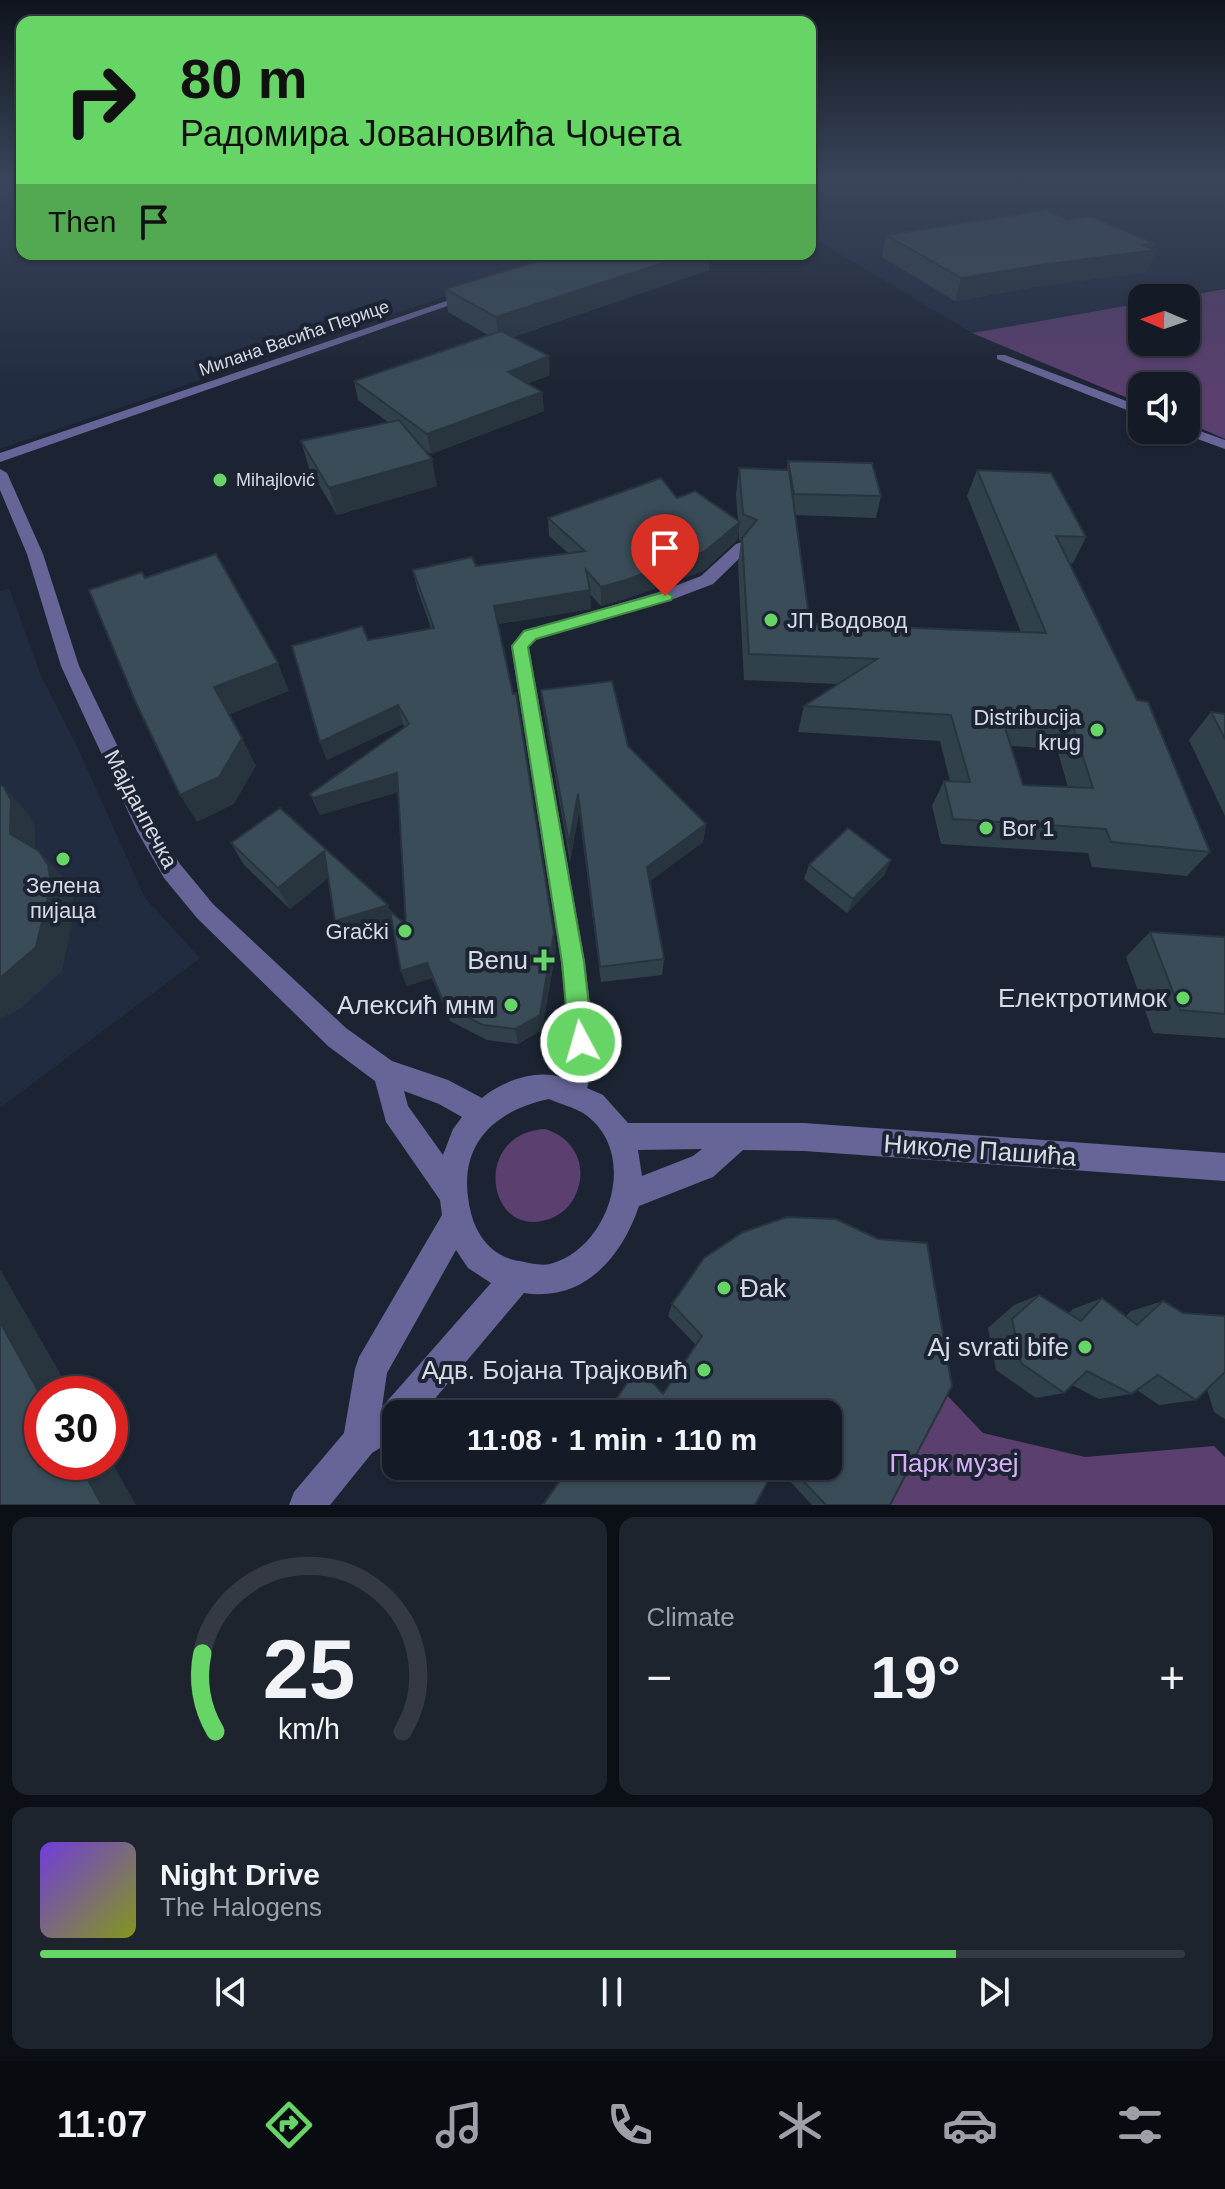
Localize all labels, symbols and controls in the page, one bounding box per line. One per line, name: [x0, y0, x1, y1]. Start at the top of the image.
text: 80 m: [180, 47, 308, 110]
icon: right: [48, 48, 152, 152]
text: Радомира Јовановића Чочета: [180, 113, 682, 154]
icon: arrive: [132, 200, 176, 244]
text: Then: [48, 205, 116, 238]
north arrow: [1128, 284, 1200, 356]
map controls: [1128, 284, 1200, 444]
street label: Милана Васића Перице: [196, 296, 392, 380]
button: sound: [1128, 372, 1200, 444]
place label: Mihajlović: [236, 470, 315, 490]
marker: Mihajlović: [211, 471, 229, 489]
pin: [631, 514, 699, 596]
icon: arrive: [643, 526, 687, 570]
place label: ЈП Водовод: [787, 608, 908, 633]
marker: ЈП Водовод: [762, 611, 780, 629]
place label: Distribucija krug: [973, 705, 1082, 755]
marker: Distribucija krug: [1088, 721, 1106, 739]
street label: Мајданпечка: [99, 746, 183, 873]
place label: Bor 1: [1002, 816, 1055, 841]
marker: Bor 1: [977, 819, 995, 837]
marker: Зелена пијаца: [54, 850, 72, 868]
place label: Зелена пијаца: [26, 873, 101, 923]
place label: Grački: [325, 919, 389, 944]
marker: Grački: [396, 922, 414, 940]
place label: Benu: [467, 945, 528, 975]
marker: Benu: [535, 951, 553, 969]
place label: Електротимок: [998, 983, 1168, 1013]
marker: Електротимок: [1174, 989, 1192, 1007]
place label: Алексић мнм: [337, 990, 495, 1020]
marker: Алексић мнм: [502, 996, 520, 1014]
position arrow: [539, 1000, 623, 1084]
street label: Николе Пашића: [883, 1128, 1078, 1172]
place label: Đak: [740, 1273, 787, 1303]
marker: Đak: [715, 1279, 733, 1297]
place label: Aj svrati bife: [927, 1332, 1069, 1362]
marker: Aj svrati bife: [1076, 1338, 1094, 1356]
place label: Адв. Бојана Трајковић: [421, 1355, 688, 1385]
marker: Адв. Бојана Трајковић: [695, 1361, 713, 1379]
speed limit sign: 30: [24, 1376, 128, 1480]
text: 11:08 · 1 min · 110 m: [467, 1423, 757, 1456]
park label: Парк музеј: [889, 1448, 1019, 1478]
text: Climate: [647, 1602, 735, 1632]
text: 25: [263, 1623, 356, 1716]
text: 19°: [870, 1644, 961, 1711]
text: −: [647, 1653, 672, 1702]
text: +: [1159, 1653, 1185, 1702]
text: km/h: [278, 1713, 340, 1745]
text: Night Drive: [160, 1858, 320, 1891]
text: The Halogens: [160, 1892, 322, 1922]
icon: previous: [209, 1970, 253, 2014]
icon: pause: [590, 1970, 634, 2014]
icon: next: [972, 1970, 1016, 2014]
icon: directions: [261, 2097, 317, 2153]
icon: music: [431, 2097, 487, 2153]
icon: phone: [602, 2097, 658, 2153]
icon: climate: [772, 2097, 828, 2153]
icon: car: [942, 2097, 998, 2153]
icon: filters: [1112, 2097, 1168, 2153]
text: 11:07: [57, 2104, 147, 2145]

